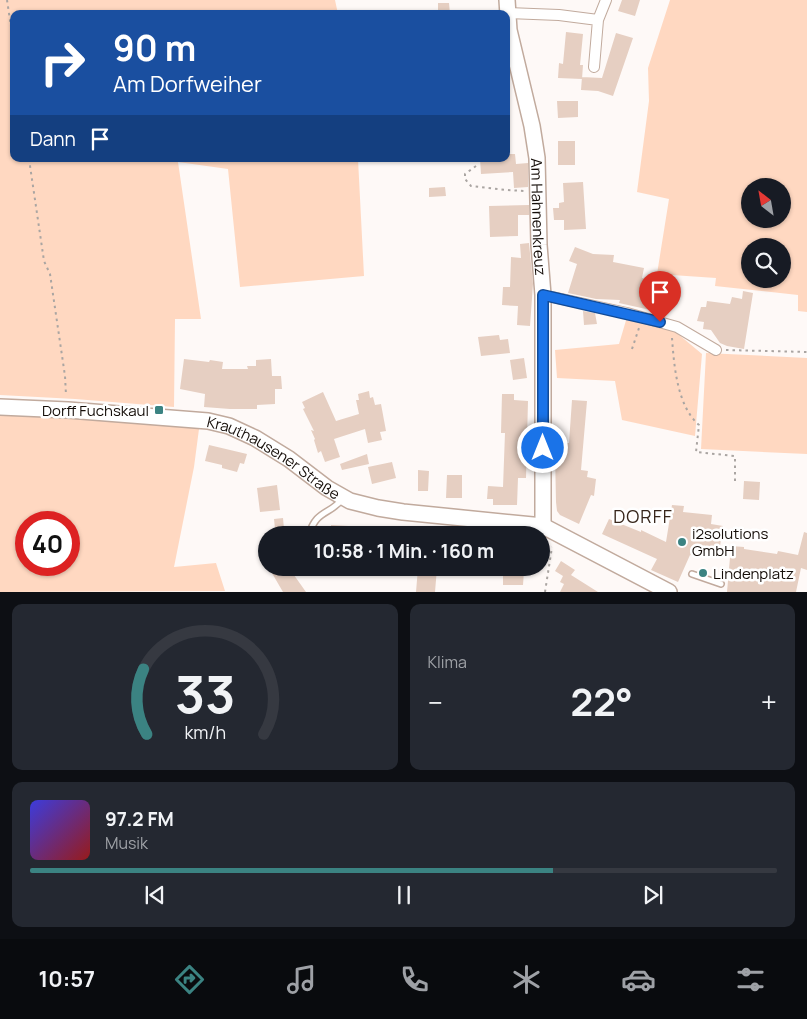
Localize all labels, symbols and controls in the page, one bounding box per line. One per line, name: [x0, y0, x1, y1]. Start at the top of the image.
text: 90 m: [113, 24, 196, 72]
icon: right: [30, 30, 95, 95]
text: Am Dorfweiher: [113, 69, 262, 99]
icon: arrive: [86, 125, 114, 153]
text: Dann: [30, 126, 76, 152]
street label: Am Hahnenkreuz: [527, 158, 552, 276]
north arrow: [741, 178, 791, 228]
map controls: [741, 178, 791, 288]
button: search: [741, 238, 791, 288]
pin: [639, 271, 681, 322]
icon: arrive: [646, 278, 674, 306]
place label: Dorff Fuchskaul: [42, 400, 149, 421]
marker: Dorff Fuchskaul: [153, 404, 165, 416]
street label: Krauthausener Straße: [205, 411, 344, 504]
position arrow: [516, 421, 568, 473]
district label: DORFF: [613, 504, 673, 528]
speed limit sign: 40: [15, 511, 80, 576]
place label: i2solutions GmbH: [692, 523, 769, 561]
marker: i2solutions GmbH: [676, 536, 688, 548]
text: 10:58 · 1 Min. · 160 m: [314, 538, 494, 564]
place label: Lindenplatz: [713, 563, 794, 584]
marker: Lindenplatz: [697, 567, 709, 579]
text: Klima: [428, 651, 467, 673]
text: 33: [175, 658, 235, 729]
text: 22°: [571, 675, 633, 727]
text: −: [428, 683, 443, 721]
text: +: [761, 683, 777, 721]
text: km/h: [184, 720, 226, 744]
text: 97.2 FM: [105, 806, 174, 832]
text: Musik: [105, 832, 148, 854]
icon: previous: [141, 881, 169, 909]
icon: pause: [390, 881, 418, 909]
icon: next: [639, 881, 667, 909]
icon: directions: [172, 962, 207, 997]
icon: music: [284, 962, 319, 997]
icon: phone: [397, 962, 432, 997]
icon: climate: [509, 962, 544, 997]
icon: car: [621, 962, 656, 997]
icon: filters: [733, 962, 768, 997]
text: 10:57: [39, 964, 95, 994]

